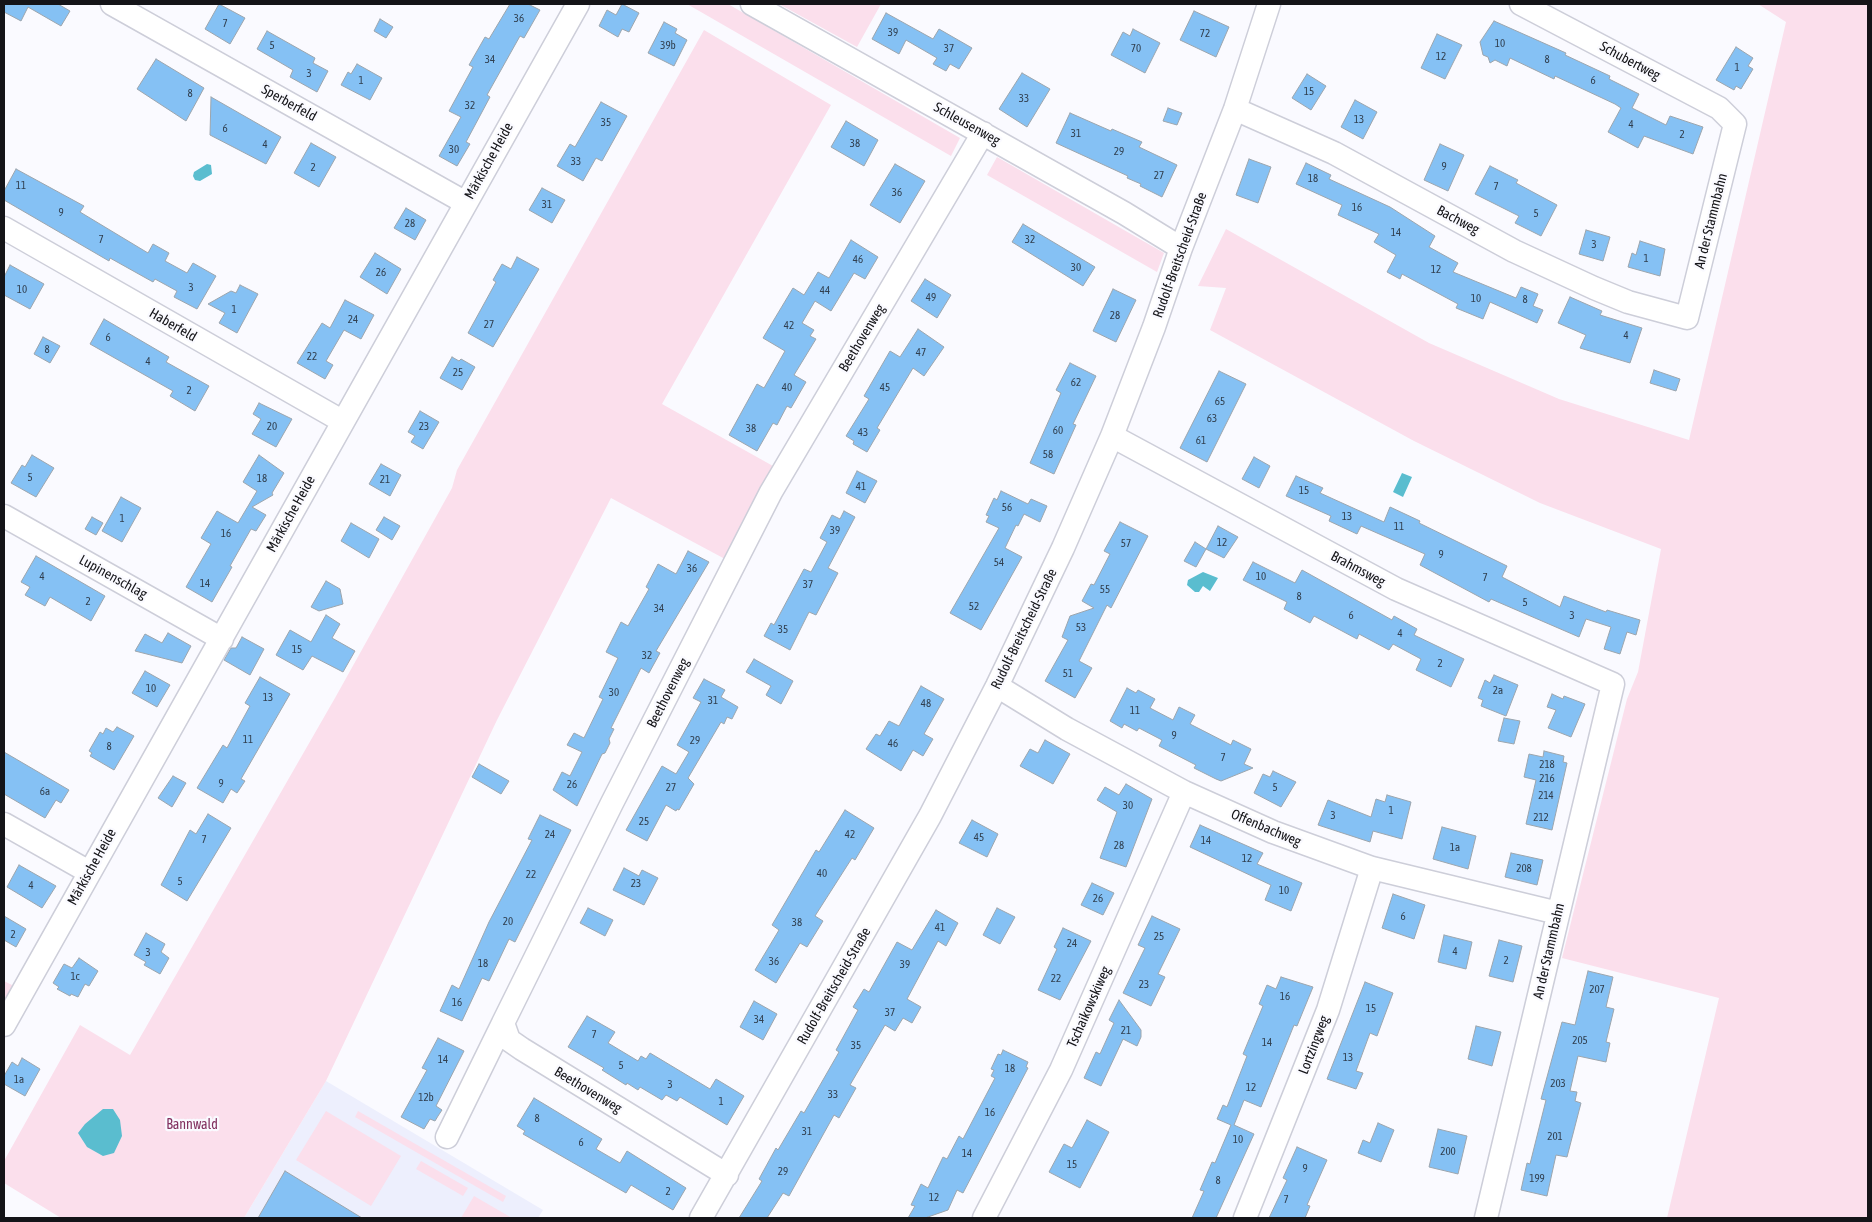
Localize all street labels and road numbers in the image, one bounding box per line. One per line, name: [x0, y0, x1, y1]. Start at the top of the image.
street label: Schubertweg: [1597, 38, 1663, 84]
street label: Sperberfeld: [259, 81, 319, 125]
street label: Schleusenweg: [931, 99, 1003, 149]
street label: Märkische Heide: [461, 120, 517, 202]
street label: An der Stammbahn: [1691, 171, 1731, 271]
street label: Rudolf-Breitscheid-Straße: [1149, 190, 1211, 320]
street label: Bachweg: [1434, 202, 1482, 238]
street label: Beethovenweg: [835, 301, 889, 375]
street label: Haberfeld: [146, 305, 200, 345]
street label: Märkische Heide: [263, 473, 319, 555]
street label: Brahmsweg: [1328, 548, 1388, 590]
street label: Lupinenschlag: [76, 551, 150, 603]
street label: Rudolf-Breitscheid-Straße: [987, 566, 1061, 692]
street label: Beethovenweg: [643, 655, 693, 731]
street label: Offenbachweg: [1228, 806, 1304, 850]
street label: Märkische Heide: [64, 826, 120, 908]
street label: An der Stammbahn: [1530, 901, 1568, 1001]
street label: Rudolf-Breitscheid-Straße: [794, 925, 874, 1047]
street label: Tschaikowskiweg: [1064, 964, 1114, 1050]
street label: Lortzingweg: [1295, 1013, 1333, 1077]
street label: Beethovenweg: [551, 1063, 625, 1117]

